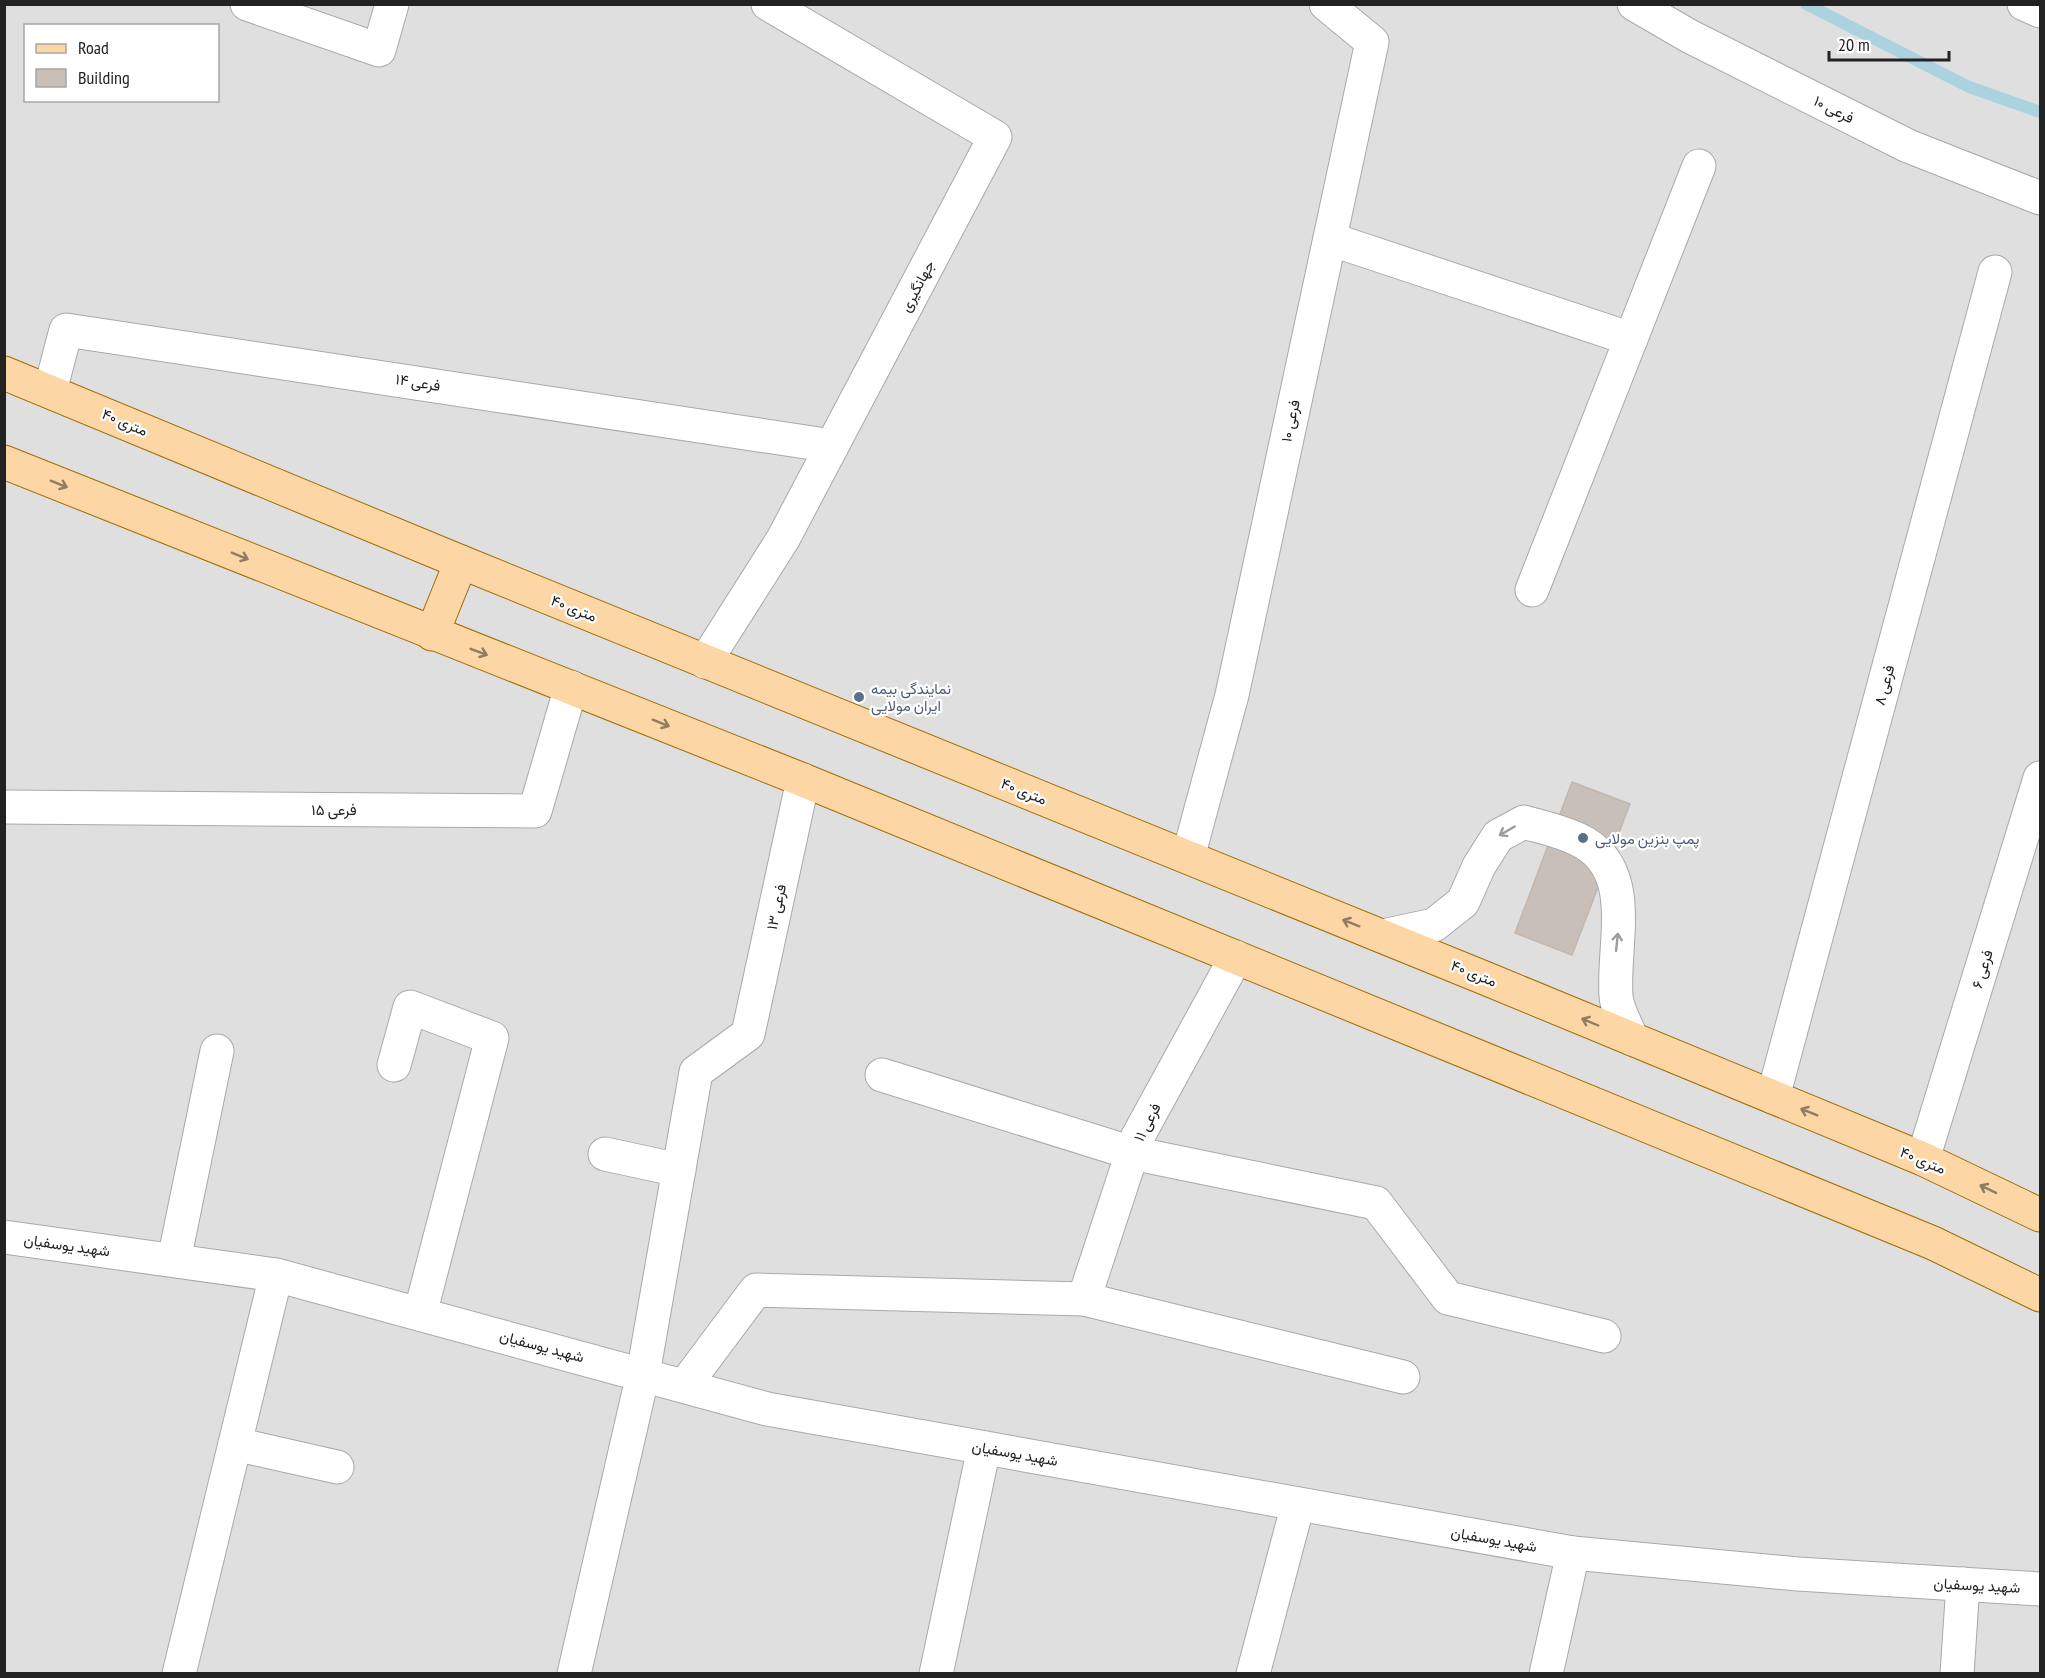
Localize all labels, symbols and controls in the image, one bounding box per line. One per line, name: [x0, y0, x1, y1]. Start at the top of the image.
legend: [24, 24, 219, 102]
scale bar: [1829, 24, 1949, 62]
text: 20 m: [1838, 33, 1870, 56]
text: Road: [78, 36, 109, 59]
text: Building: [78, 66, 130, 89]
street label: فرعی ۱۰: [1810, 91, 1858, 128]
street label: جهانگیری: [896, 257, 939, 316]
street label: فرعی ۱۴: [394, 369, 442, 396]
street label: فرعی ۱۰: [1276, 398, 1305, 444]
street label: ۴۰ متری: [99, 404, 151, 441]
one-way arrow: [49, 479, 68, 490]
one-way arrow: [230, 551, 249, 562]
street label: ۴۰ متری: [548, 590, 600, 627]
one-way arrow: [470, 647, 488, 658]
street label: فرعی ۸: [1870, 663, 1899, 708]
place label: نمایندگی بیمه ایران مولایی: [871, 679, 951, 716]
marker: نمایندگی بیمه ایران مولایی: [852, 690, 866, 704]
one-way arrow: [651, 718, 670, 729]
street label: ۴۰ متری: [998, 773, 1050, 810]
street label: فرعی ۱۵: [311, 800, 357, 820]
one-way arrow: [1499, 826, 1516, 838]
place label: پمپ بنزین مولایی: [1595, 829, 1700, 849]
marker: پمپ بنزین مولایی: [1576, 831, 1590, 845]
street label: فرعی ۱۳: [762, 882, 791, 932]
one-way arrow: [1343, 917, 1361, 928]
one-way arrow: [1612, 932, 1623, 952]
street label: فرعی ۶: [1967, 947, 1998, 991]
street label: ۴۰ متری: [1448, 955, 1500, 992]
one-way arrow: [1581, 1016, 1600, 1027]
street label: فرعی ۱۱: [1129, 1099, 1166, 1145]
one-way arrow: [1800, 1106, 1819, 1117]
street label: ۴۰ متری: [1897, 1142, 1949, 1179]
one-way arrow: [1980, 1183, 1997, 1195]
street label: شهید یوسفیان: [23, 1230, 111, 1260]
street label: شهید یوسفیان: [498, 1326, 587, 1366]
street label: شهید یوسفیان: [971, 1436, 1060, 1470]
street label: شهید یوسفیان: [1450, 1522, 1539, 1556]
street label: شهید یوسفیان: [1933, 1573, 2021, 1597]

